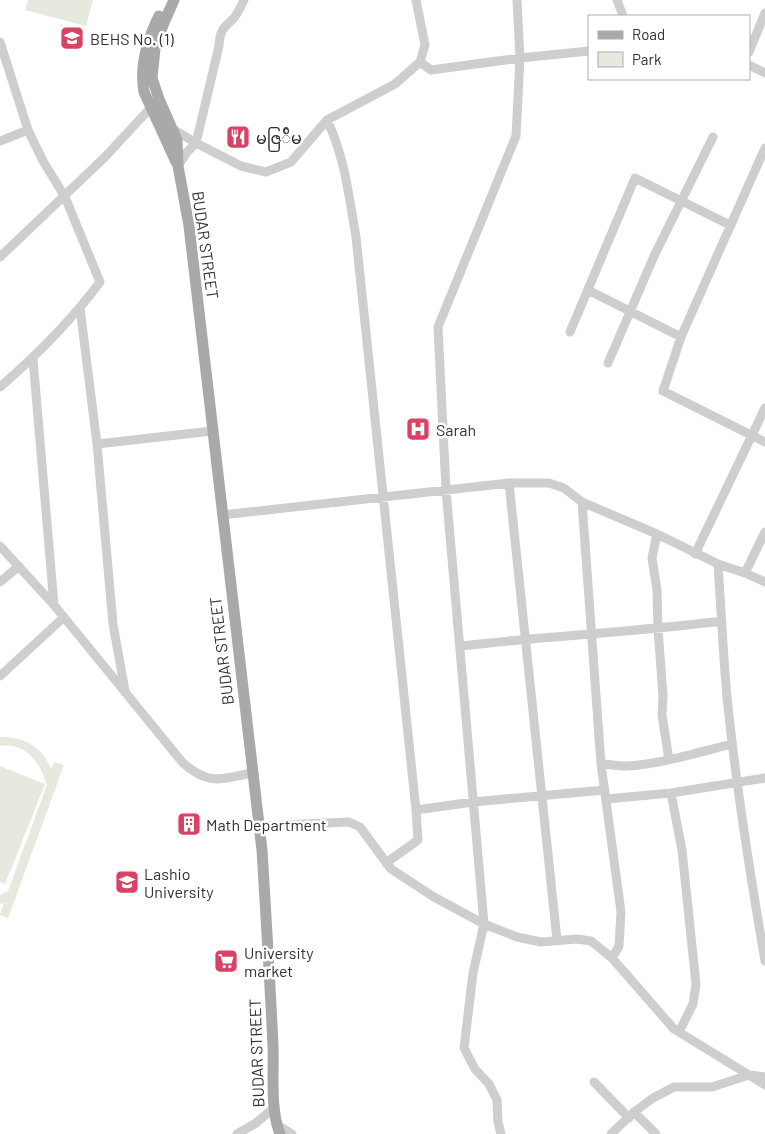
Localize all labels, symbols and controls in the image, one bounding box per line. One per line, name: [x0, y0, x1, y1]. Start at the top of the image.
legend: [588, 15, 750, 80]
school or university icon: BEHS No. (1): [59, 25, 85, 51]
text: Road: [632, 25, 665, 43]
place label: BEHS No. (1): [90, 29, 175, 48]
text: Park: [632, 50, 662, 68]
restaurant icon: မဇြ်ိမ: [225, 124, 251, 150]
place label: မဇြ်ိမ: [256, 127, 302, 152]
street label: BUDAR STREET: [189, 190, 223, 300]
hospital icon: Sarah: [405, 416, 431, 442]
place label: Sarah: [436, 420, 476, 439]
street label: BUDAR STREET: [205, 596, 237, 706]
building icon: Math Department: [176, 811, 202, 837]
place label: Math Department: [206, 815, 327, 834]
place label: Lashio University: [144, 864, 214, 901]
school or university icon: Lashio University: [114, 869, 140, 895]
place label: University market: [244, 943, 314, 980]
supermarket icon: University market: [213, 948, 239, 974]
street label: BUDAR STREET: [245, 998, 267, 1108]

